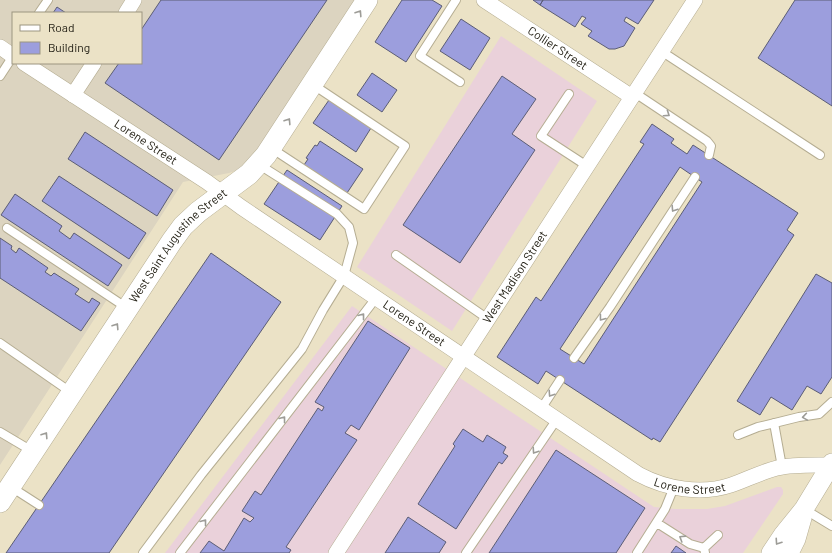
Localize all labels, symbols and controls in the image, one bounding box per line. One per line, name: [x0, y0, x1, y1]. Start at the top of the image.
one-way arrow: [354, 10, 361, 17]
legend: [12, 12, 142, 64]
text: Road: [48, 20, 75, 34]
street label: Collier Street: [526, 23, 591, 72]
text: Building: [48, 40, 90, 54]
one-way arrow: [663, 109, 670, 117]
street label: Lorene Street: [112, 116, 180, 167]
one-way arrow: [283, 119, 290, 126]
street label: West Saint Augustine Street: [125, 185, 229, 305]
one-way arrow: [671, 205, 678, 212]
street label: West Madison Street: [479, 228, 549, 325]
street label: Lorene Street: [381, 297, 448, 348]
one-way arrow: [357, 313, 364, 320]
one-way arrow: [600, 313, 607, 320]
one-way arrow: [111, 323, 119, 330]
one-way arrow: [548, 390, 556, 397]
one-way arrow: [802, 412, 808, 420]
one-way arrow: [278, 416, 285, 423]
one-way arrow: [40, 432, 48, 439]
one-way arrow: [533, 447, 540, 454]
street label: Lorene Street: [652, 474, 727, 496]
one-way arrow: [199, 520, 206, 527]
one-way arrow: [679, 536, 686, 543]
one-way arrow: [776, 537, 783, 544]

